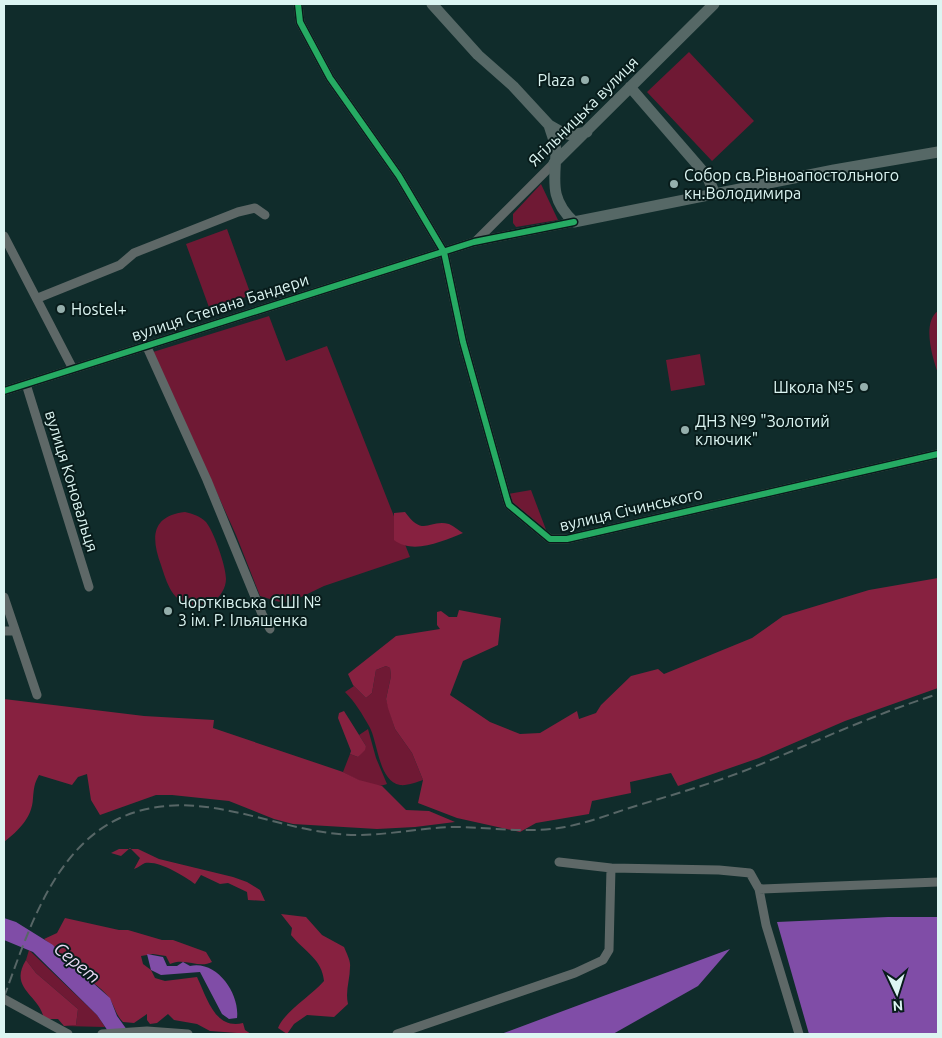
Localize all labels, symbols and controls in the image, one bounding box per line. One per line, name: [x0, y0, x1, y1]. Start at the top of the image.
street label: Ягільницька вулиця: [524, 52, 642, 170]
place label: Plaza: [537, 71, 575, 89]
marker: Plaza: [579, 74, 591, 86]
place label: Собор св.Рівноапостольного кн.Володимира: [684, 166, 899, 202]
marker: Собор св.Рівноапостольного кн.Володимира: [668, 178, 680, 190]
street label: вулиця Степана Бандери: [129, 270, 311, 344]
place label: Hostel+: [71, 300, 127, 318]
marker: Hostel+: [55, 303, 67, 315]
place label: Школа №5: [773, 378, 854, 396]
marker: Школа №5: [858, 381, 870, 393]
street label: вулиця Коновальця: [42, 408, 102, 554]
place label: ДНЗ №9 "Золотий ключик": [695, 412, 830, 448]
marker: ДНЗ №9 "Золотий ключик": [679, 424, 691, 436]
street label: вулиця Січинського: [558, 484, 704, 534]
place label: Чортківська СШІ № 3 ім. Р. Ільяшенка: [178, 593, 321, 629]
marker: Чортківська СШІ № 3 ім. Р. Ільяшенка: [162, 605, 174, 617]
water label: Серет: [51, 938, 105, 987]
north arrow: [872, 968, 922, 1018]
text: N: [892, 998, 904, 1014]

